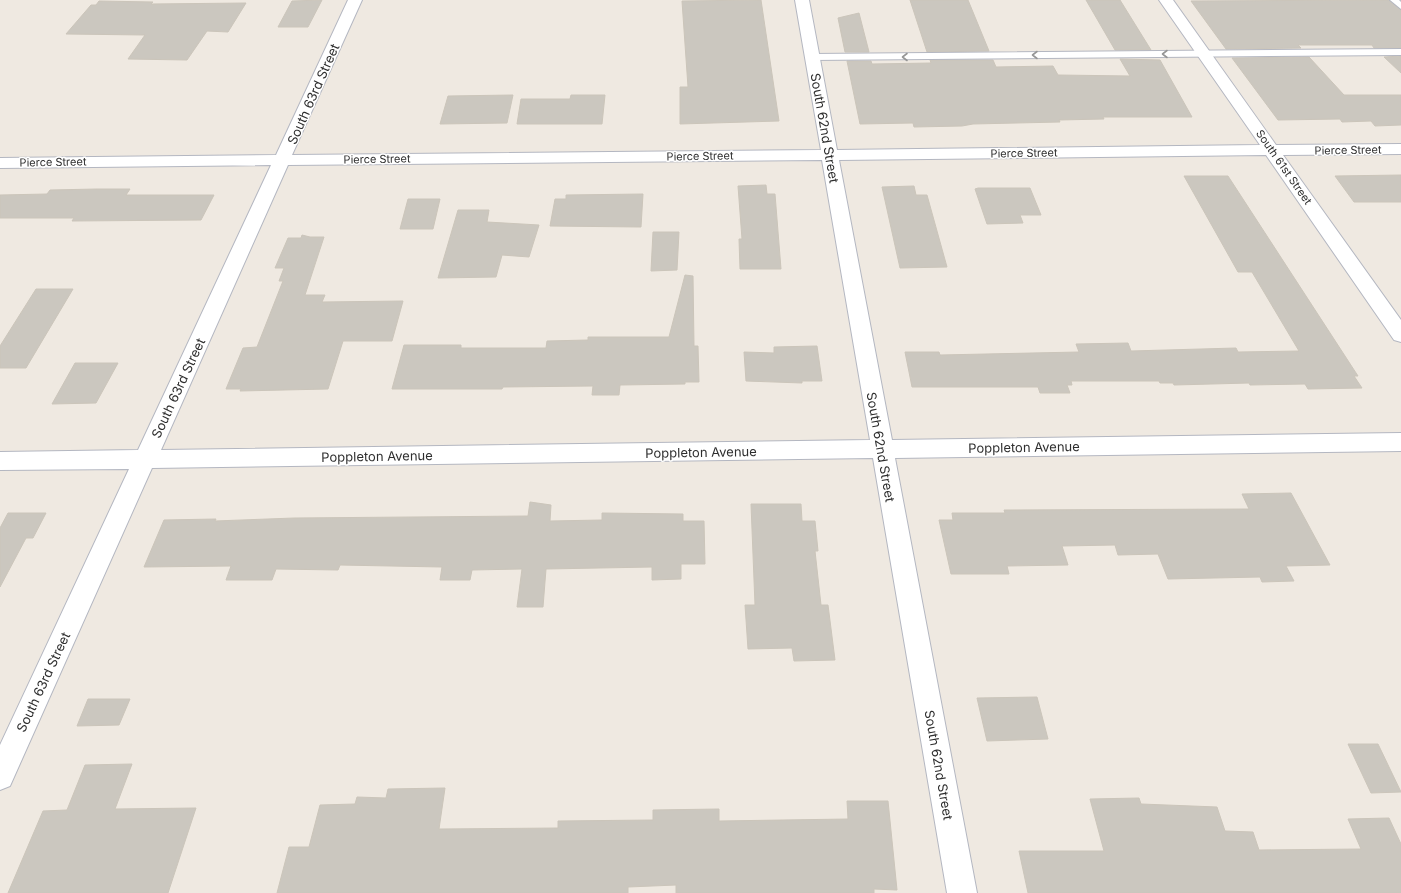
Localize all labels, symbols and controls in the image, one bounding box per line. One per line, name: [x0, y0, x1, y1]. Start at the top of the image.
street label: South 63rd Street: [284, 41, 342, 147]
one-way arrow: [1162, 50, 1168, 58]
one-way arrow: [1032, 51, 1038, 60]
one-way arrow: [902, 53, 908, 61]
street label: South 62nd Street: [807, 72, 843, 184]
street label: South 61st Street: [1253, 127, 1315, 207]
street label: Pierce Street: [1314, 142, 1382, 158]
street label: Pierce Street: [990, 145, 1058, 161]
street label: Pierce Street: [666, 148, 734, 164]
street label: Pierce Street: [343, 151, 411, 167]
street label: Pierce Street: [19, 154, 87, 170]
street label: South 63rd Street: [148, 335, 208, 441]
street label: South 62nd Street: [863, 391, 899, 503]
street label: Poppleton Avenue: [968, 438, 1080, 456]
street label: Poppleton Avenue: [645, 443, 757, 461]
street label: Poppleton Avenue: [321, 447, 433, 465]
street label: South 63rd Street: [13, 629, 73, 735]
street label: South 62nd Street: [921, 709, 957, 821]

